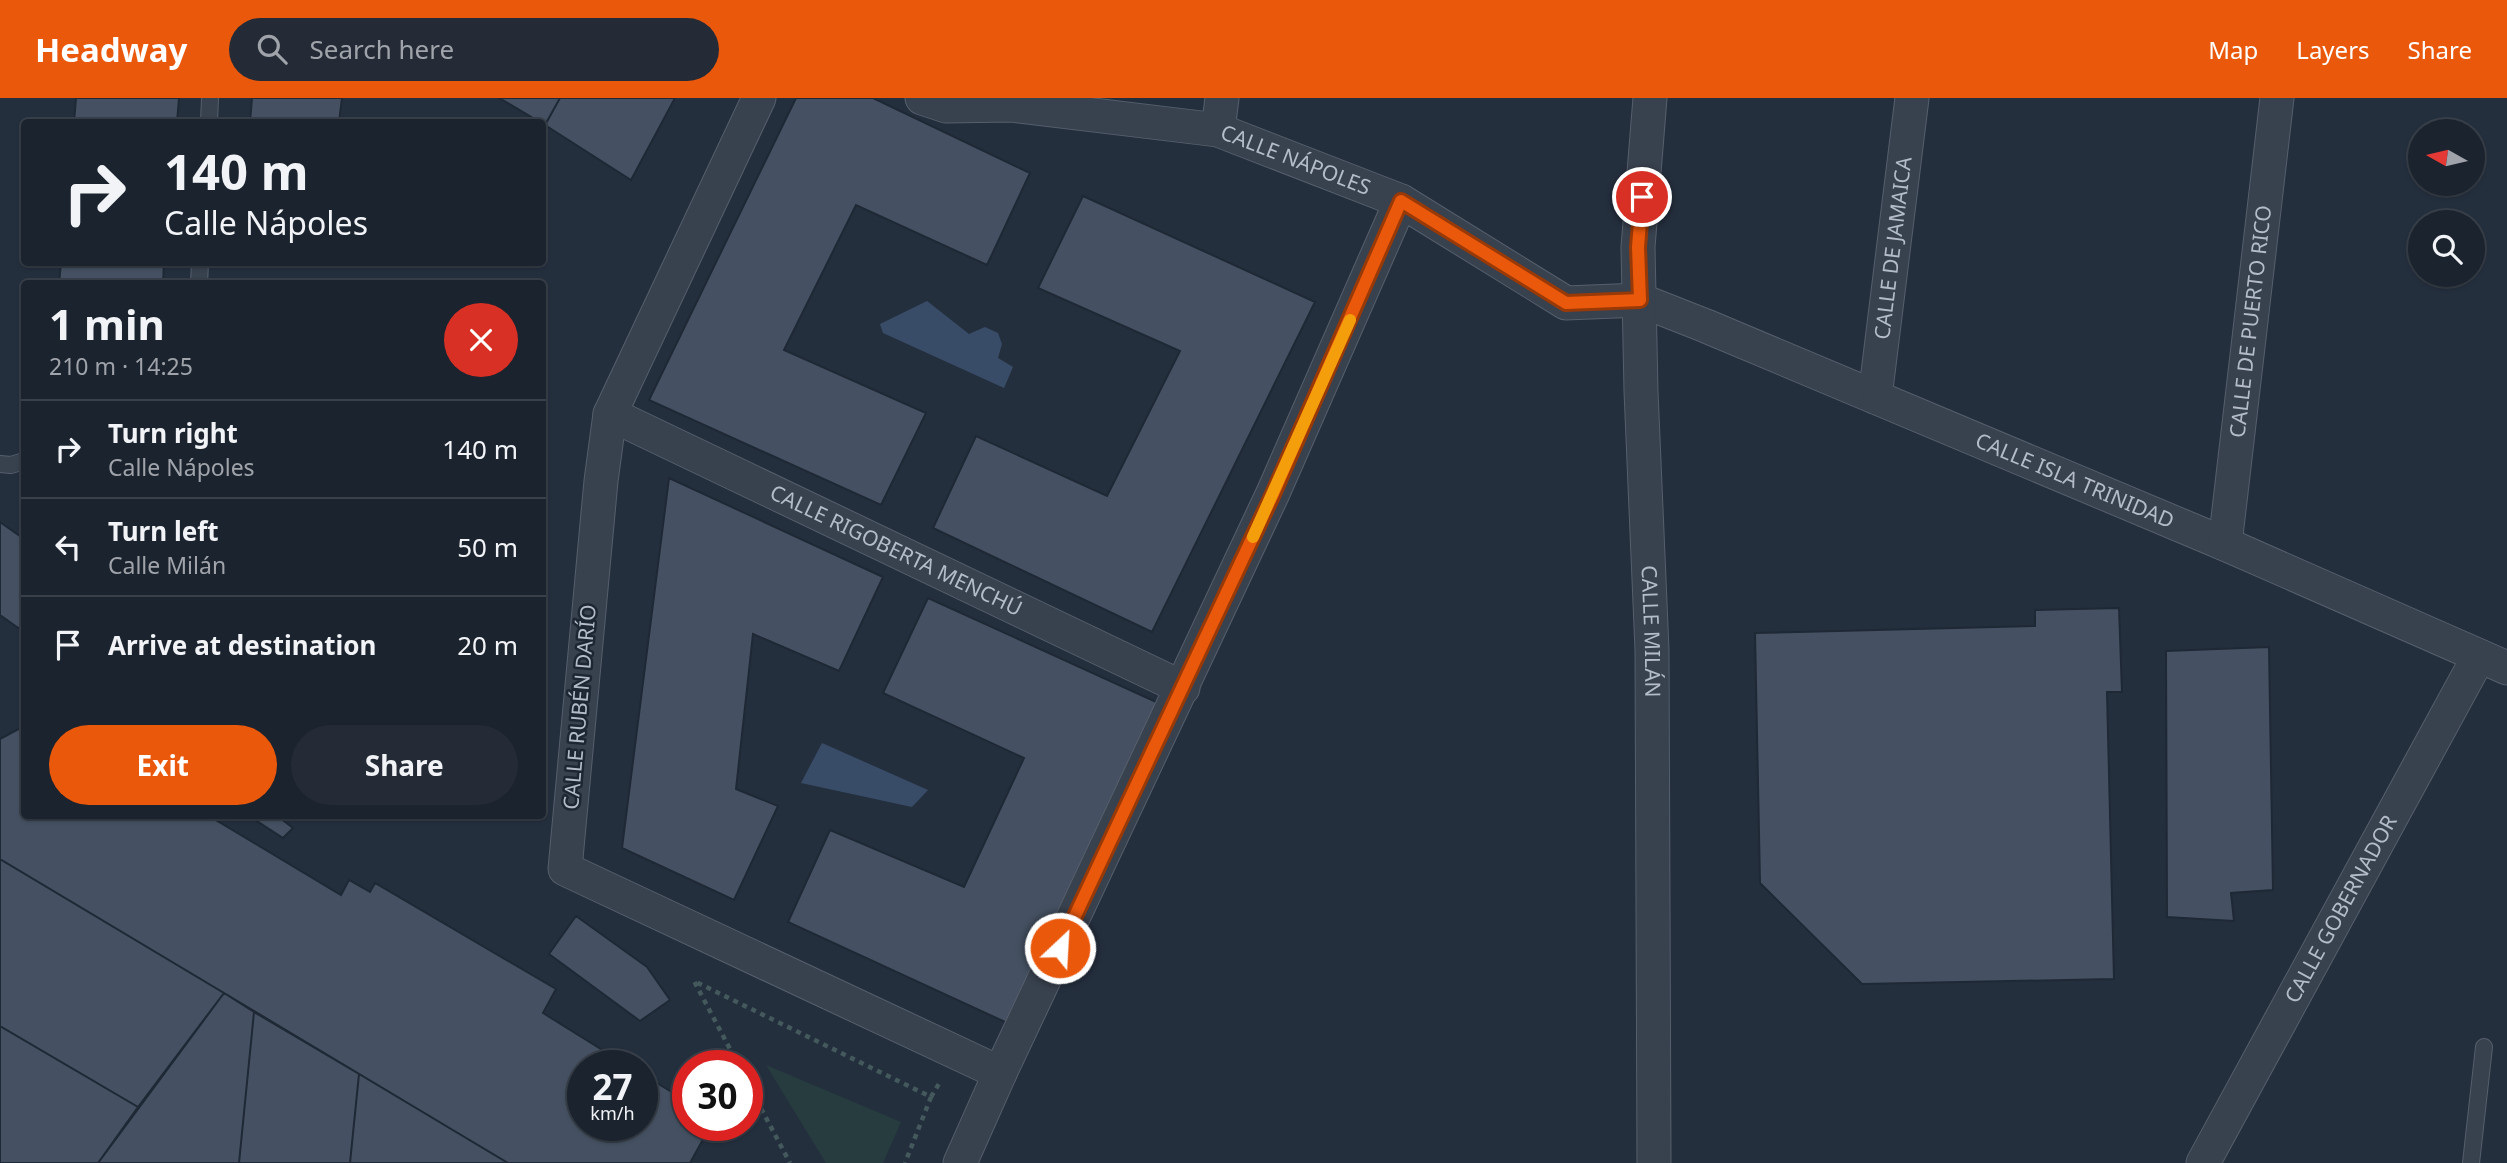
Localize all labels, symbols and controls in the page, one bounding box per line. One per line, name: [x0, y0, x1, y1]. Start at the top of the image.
search box: [229, 18, 719, 81]
text: Headway: [35, 27, 187, 72]
icon: search: [253, 30, 291, 68]
text: Search here: [309, 31, 454, 67]
text: Map: [2208, 33, 2258, 66]
text: Layers: [2296, 33, 2370, 66]
text: Share: [2408, 33, 2472, 66]
street label: CALLE NÁPOLES: [1217, 117, 1375, 201]
north arrow: [2408, 119, 2485, 196]
map controls: [2408, 119, 2485, 287]
text: 140 m: [164, 138, 309, 204]
icon: right: [49, 147, 140, 238]
street label: CALLE DE JAMAICA: [1867, 154, 1918, 341]
pin: [1612, 167, 1672, 227]
icon: arrive: [1623, 178, 1661, 216]
text: Calle Nápoles: [164, 201, 368, 244]
street label: CALLE DE PUERTO RICO: [2223, 204, 2277, 439]
button: search: [2408, 210, 2485, 287]
text: 1 min: [49, 295, 165, 352]
button: close: [444, 303, 518, 377]
text: 210 m · 14:25: [49, 350, 193, 382]
text: Turn right: [108, 415, 238, 451]
street label: CALLE ISLA TRINIDAD: [1971, 426, 2179, 534]
icon: right: [49, 430, 87, 468]
text: 140 m: [442, 431, 518, 467]
text: Calle Nápoles: [108, 451, 255, 483]
street label: CALLE RIGOBERTA MENCHÚ: [766, 478, 1027, 622]
text: Turn left: [108, 513, 219, 549]
icon: left: [49, 528, 87, 566]
text: 50 m: [457, 529, 518, 565]
text: Calle Milán: [108, 549, 226, 581]
street label: CALLE MILÁN: [1635, 564, 1667, 698]
street label: CALLE RUBÉN DARÍO: [556, 603, 602, 811]
icon: arrive: [49, 626, 87, 664]
text: Arrive at destination: [108, 627, 377, 663]
text: 20 m: [457, 627, 518, 663]
button: Exit: [49, 725, 277, 805]
button: Share: [291, 725, 518, 805]
street label: CALLE GOBERNADOR: [2278, 810, 2403, 1008]
position arrow: [1023, 911, 1097, 985]
speed limit sign: 30: [672, 1050, 763, 1141]
text: 27: [592, 1063, 633, 1110]
text: km/h: [590, 1101, 635, 1125]

